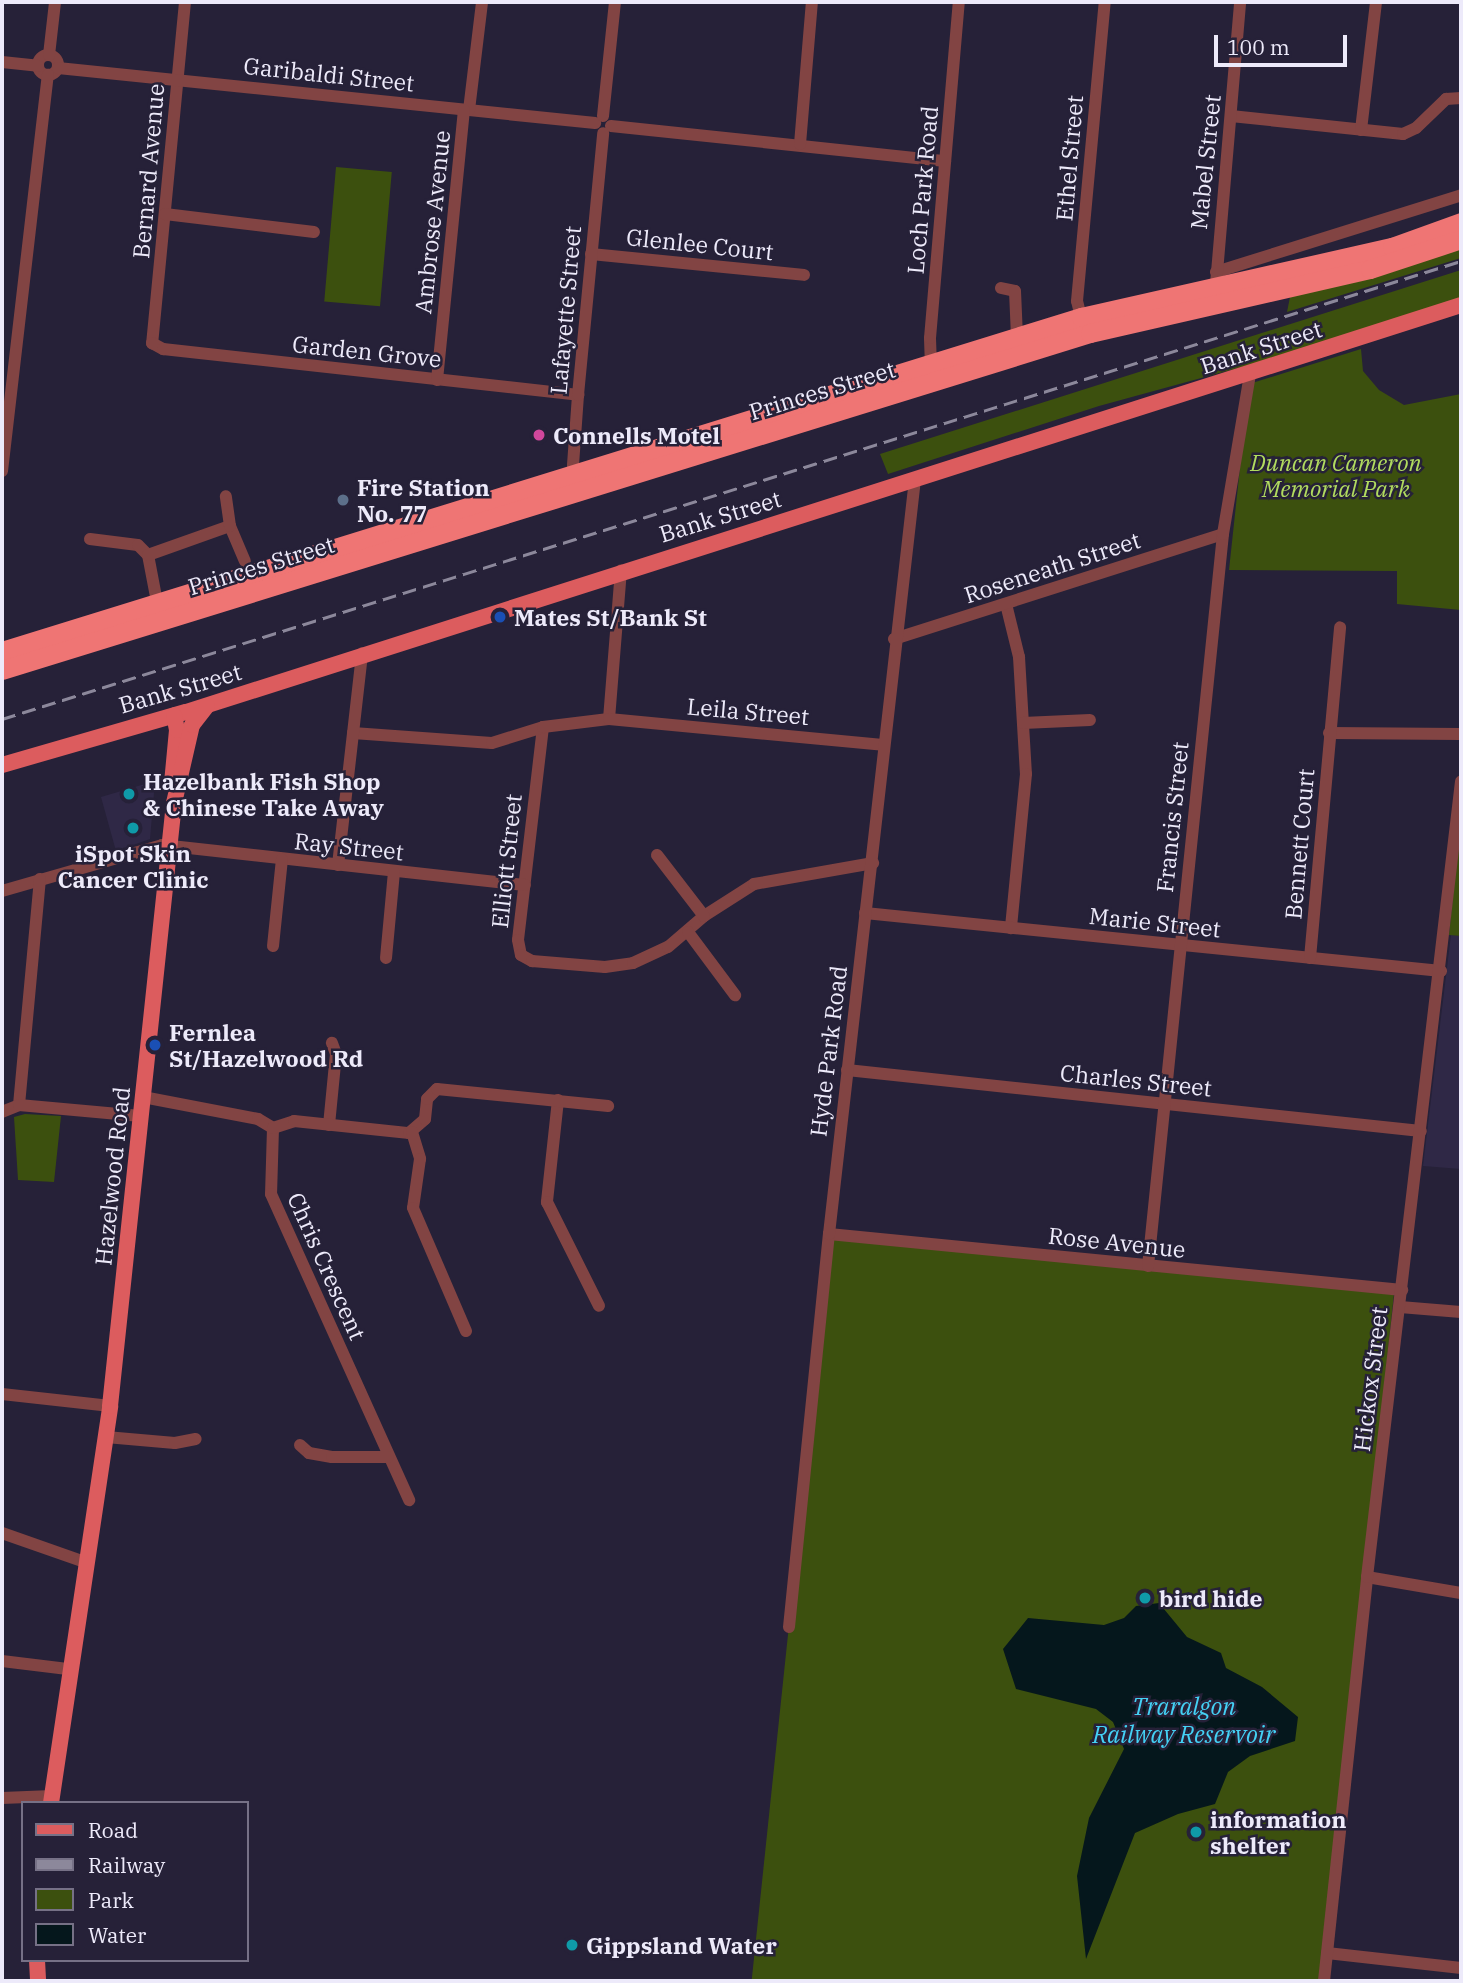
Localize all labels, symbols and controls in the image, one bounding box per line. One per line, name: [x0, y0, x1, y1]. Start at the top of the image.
scale bar: [1218, 21, 1351, 65]
text: 100 m: [1227, 33, 1290, 61]
street label: Garibaldi Street: [242, 51, 416, 97]
street label: Bernard Avenue: [127, 82, 169, 260]
street label: Mabel Street: [1184, 93, 1226, 231]
street label: Ethel Street: [1050, 94, 1088, 222]
street label: Loch Park Road: [901, 105, 943, 275]
street label: Ambrose Avenue: [409, 129, 455, 315]
street label: Glenlee Court: [625, 223, 775, 265]
street label: Lafayette Street: [544, 225, 586, 395]
street label: Bank Street: [1197, 314, 1325, 380]
street label: Garden Grove: [291, 329, 443, 373]
street label: Princes Street: [746, 355, 898, 425]
place label: Connells Motel: [553, 421, 720, 449]
marker: Connells Motel: [531, 427, 547, 443]
park label: Duncan Cameron Memorial Park: [1250, 448, 1422, 502]
place label: Fire Station No. 77: [357, 473, 490, 527]
street label: Bank Street: [656, 484, 784, 548]
marker: Fire Station No. 77: [335, 492, 351, 508]
street label: Roseneath Street: [960, 526, 1144, 608]
street label: Princes Street: [185, 530, 337, 600]
place label: Mates St/Bank St: [514, 603, 707, 631]
marker: Mates St/Bank St: [492, 609, 508, 625]
street label: Bank Street: [116, 657, 244, 719]
street label: Leila Street: [686, 692, 810, 730]
street label: Francis Street: [1150, 740, 1194, 894]
place label: Hazelbank Fish Shop & Chinese Take Away: [143, 767, 384, 821]
street label: Bennett Court: [1279, 767, 1319, 921]
marker: Hazelbank Fish Shop & Chinese Take Away: [121, 786, 137, 802]
street label: Elliott Street: [485, 793, 527, 929]
marker: iSpot Skin Cancer Clinic: [125, 820, 141, 836]
street label: Ray Street: [293, 827, 405, 865]
place label: iSpot Skin Cancer Clinic: [57, 839, 209, 893]
street label: Marie Street: [1088, 901, 1222, 943]
street label: Hyde Park Road: [804, 964, 852, 1138]
place label: Fernlea St/Hazelwood Rd: [169, 1018, 363, 1072]
marker: Fernlea St/Hazelwood Rd: [147, 1037, 163, 1053]
street label: Charles Street: [1059, 1058, 1213, 1102]
street label: Hazelwood Road: [89, 1085, 135, 1267]
street label: Chris Crescent: [282, 1188, 372, 1344]
street label: Rose Avenue: [1047, 1221, 1187, 1263]
street label: Hickox Street: [1347, 1305, 1393, 1453]
place label: bird hide: [1159, 1584, 1263, 1612]
marker: bird hide: [1137, 1590, 1153, 1606]
water label: Traralgon Railway Reservoir: [1092, 1693, 1276, 1749]
legend: [21, 1801, 248, 1962]
place label: information shelter: [1210, 1805, 1346, 1859]
text: Road: [88, 1816, 138, 1844]
marker: information shelter: [1188, 1824, 1204, 1840]
text: Railway: [88, 1851, 165, 1879]
text: Park: [88, 1886, 134, 1914]
text: Water: [88, 1921, 146, 1949]
place label: Gippsland Water: [586, 1931, 777, 1959]
marker: Gippsland Water: [564, 1937, 580, 1953]

